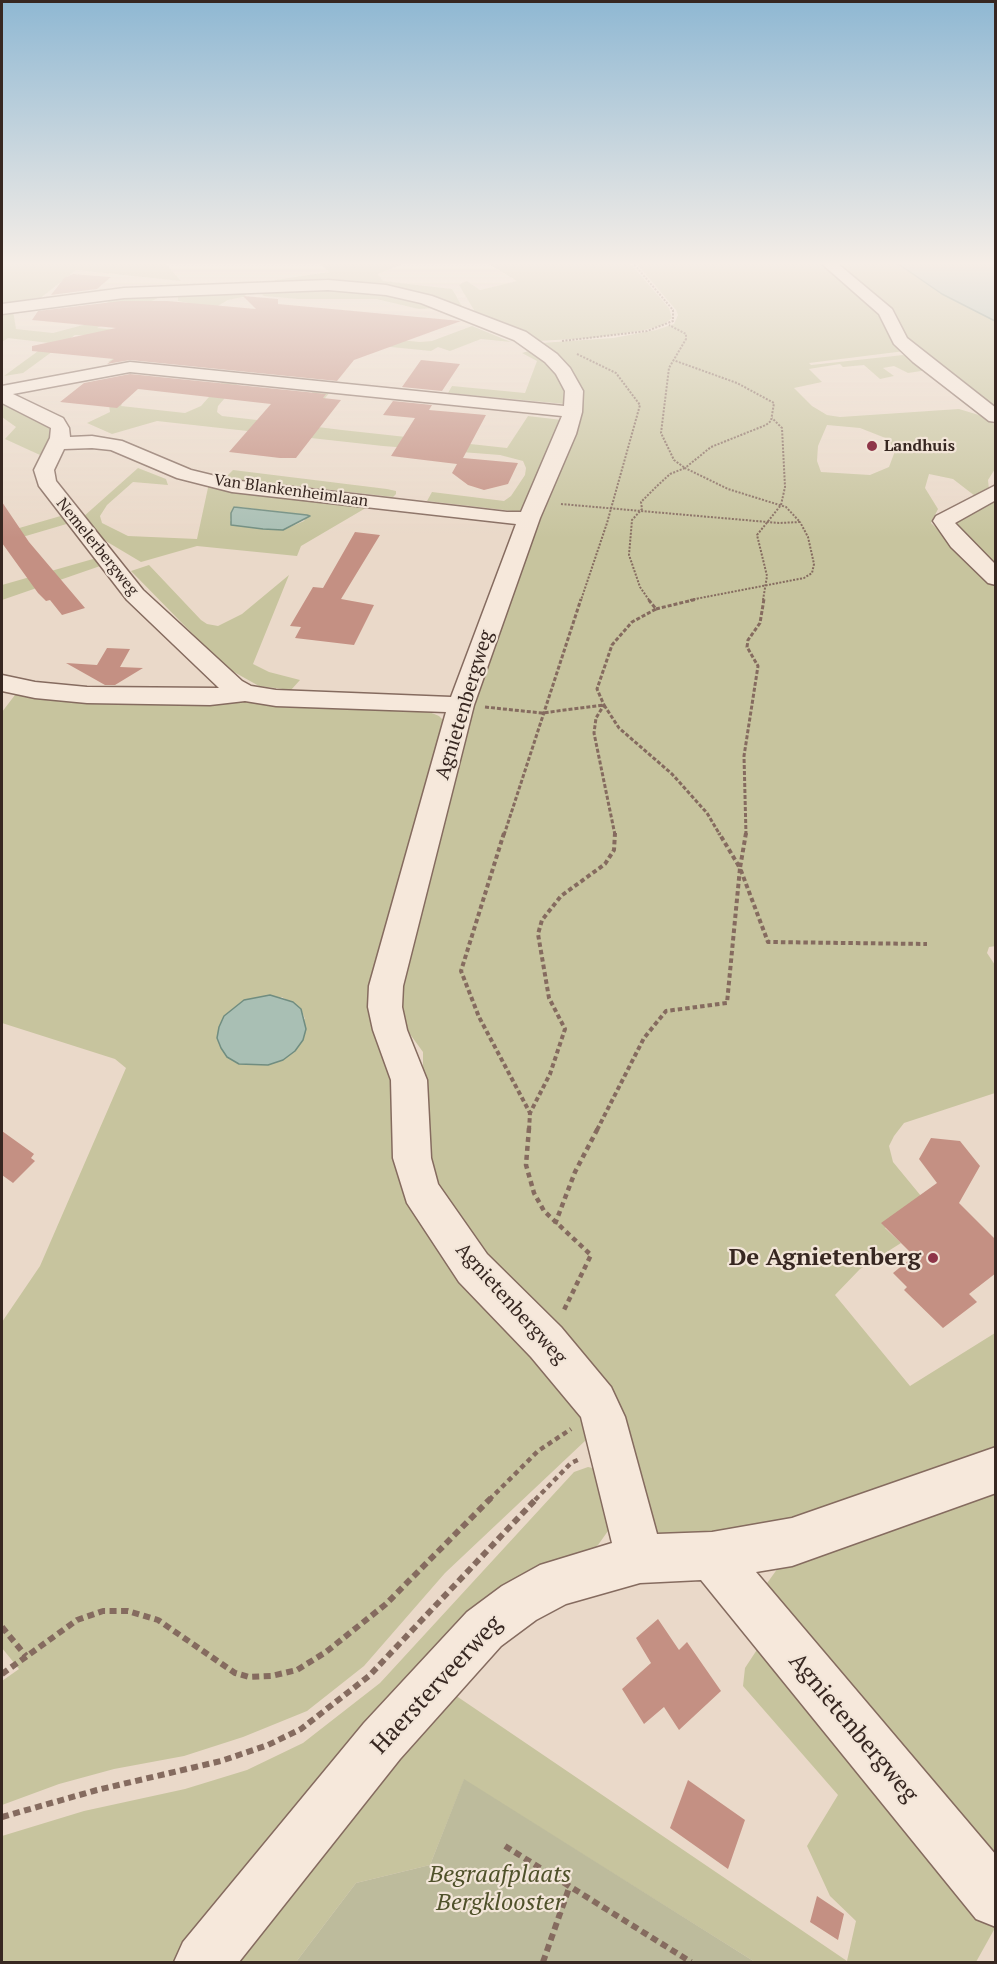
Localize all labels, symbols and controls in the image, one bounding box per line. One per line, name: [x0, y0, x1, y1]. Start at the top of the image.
place label: Landhuis: [884, 436, 955, 456]
marker: Landhuis: [865, 439, 879, 453]
street label: Van Blankenheimlaan: [213, 471, 369, 511]
street label: Nemelerbergweg: [52, 494, 142, 600]
street label: Agnietenbergweg: [431, 627, 499, 783]
street label: Agnietenbergweg: [450, 1238, 572, 1370]
place label: De Agnietenberg: [729, 1244, 921, 1272]
marker: De Agnietenberg: [926, 1251, 940, 1265]
street label: Haersterveerweg: [365, 1610, 509, 1760]
street label: Agnietenbergweg: [782, 1648, 924, 1808]
park label: Begraafplaats Bergklooster: [429, 1861, 571, 1917]

